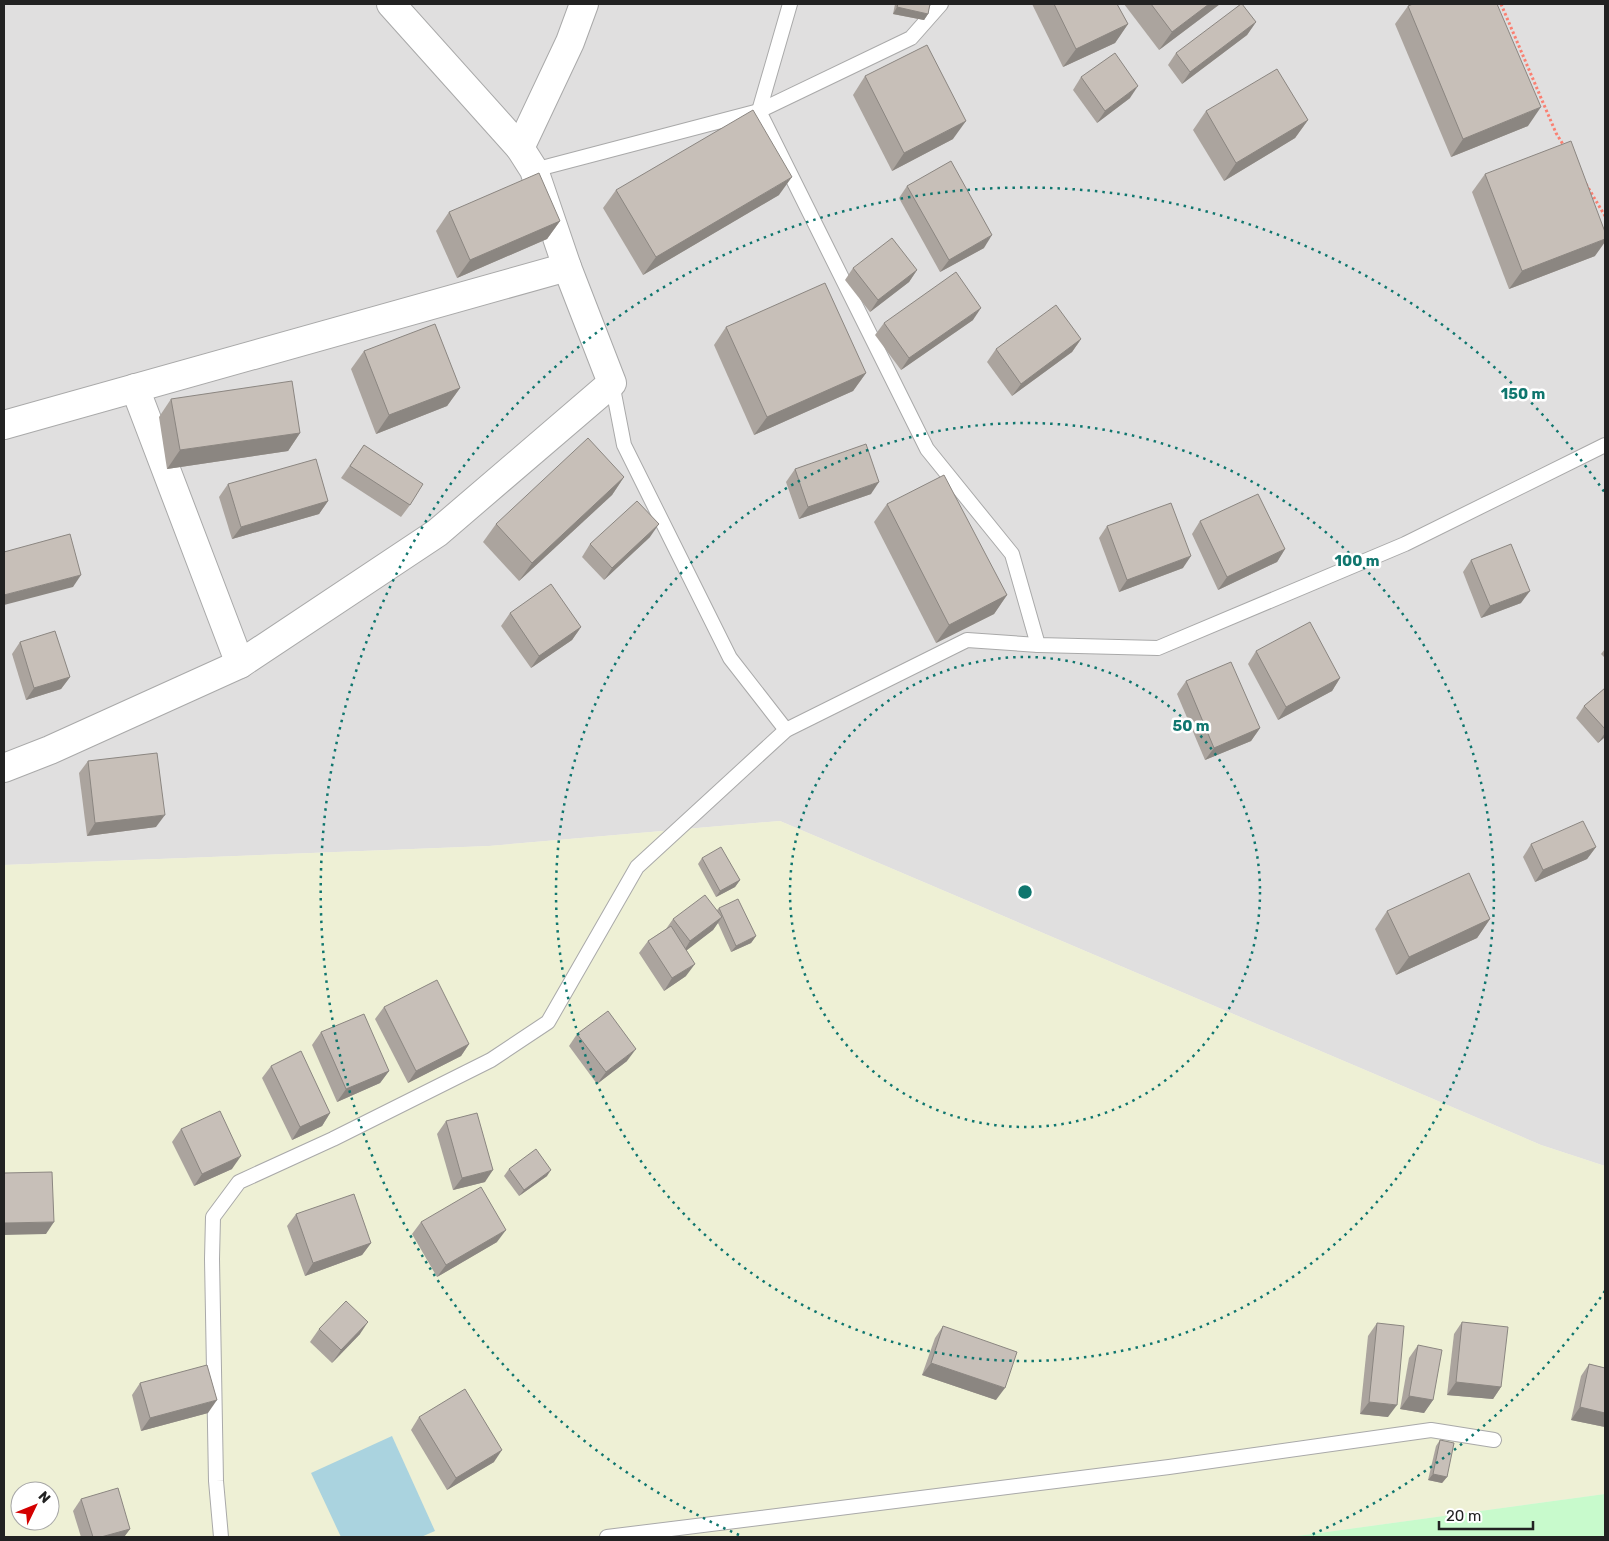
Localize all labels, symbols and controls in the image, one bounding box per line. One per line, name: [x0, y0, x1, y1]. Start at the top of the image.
text: 150 m: [1501, 385, 1545, 403]
text: 100 m: [1335, 552, 1379, 570]
text: 50 m: [1173, 717, 1209, 735]
centre of rings: [1016, 883, 1034, 901]
north arrow: [10, 1481, 60, 1531]
text: N: [34, 1488, 54, 1507]
scale bar: [1439, 1498, 1533, 1530]
text: 20 m: [1446, 1507, 1481, 1525]

